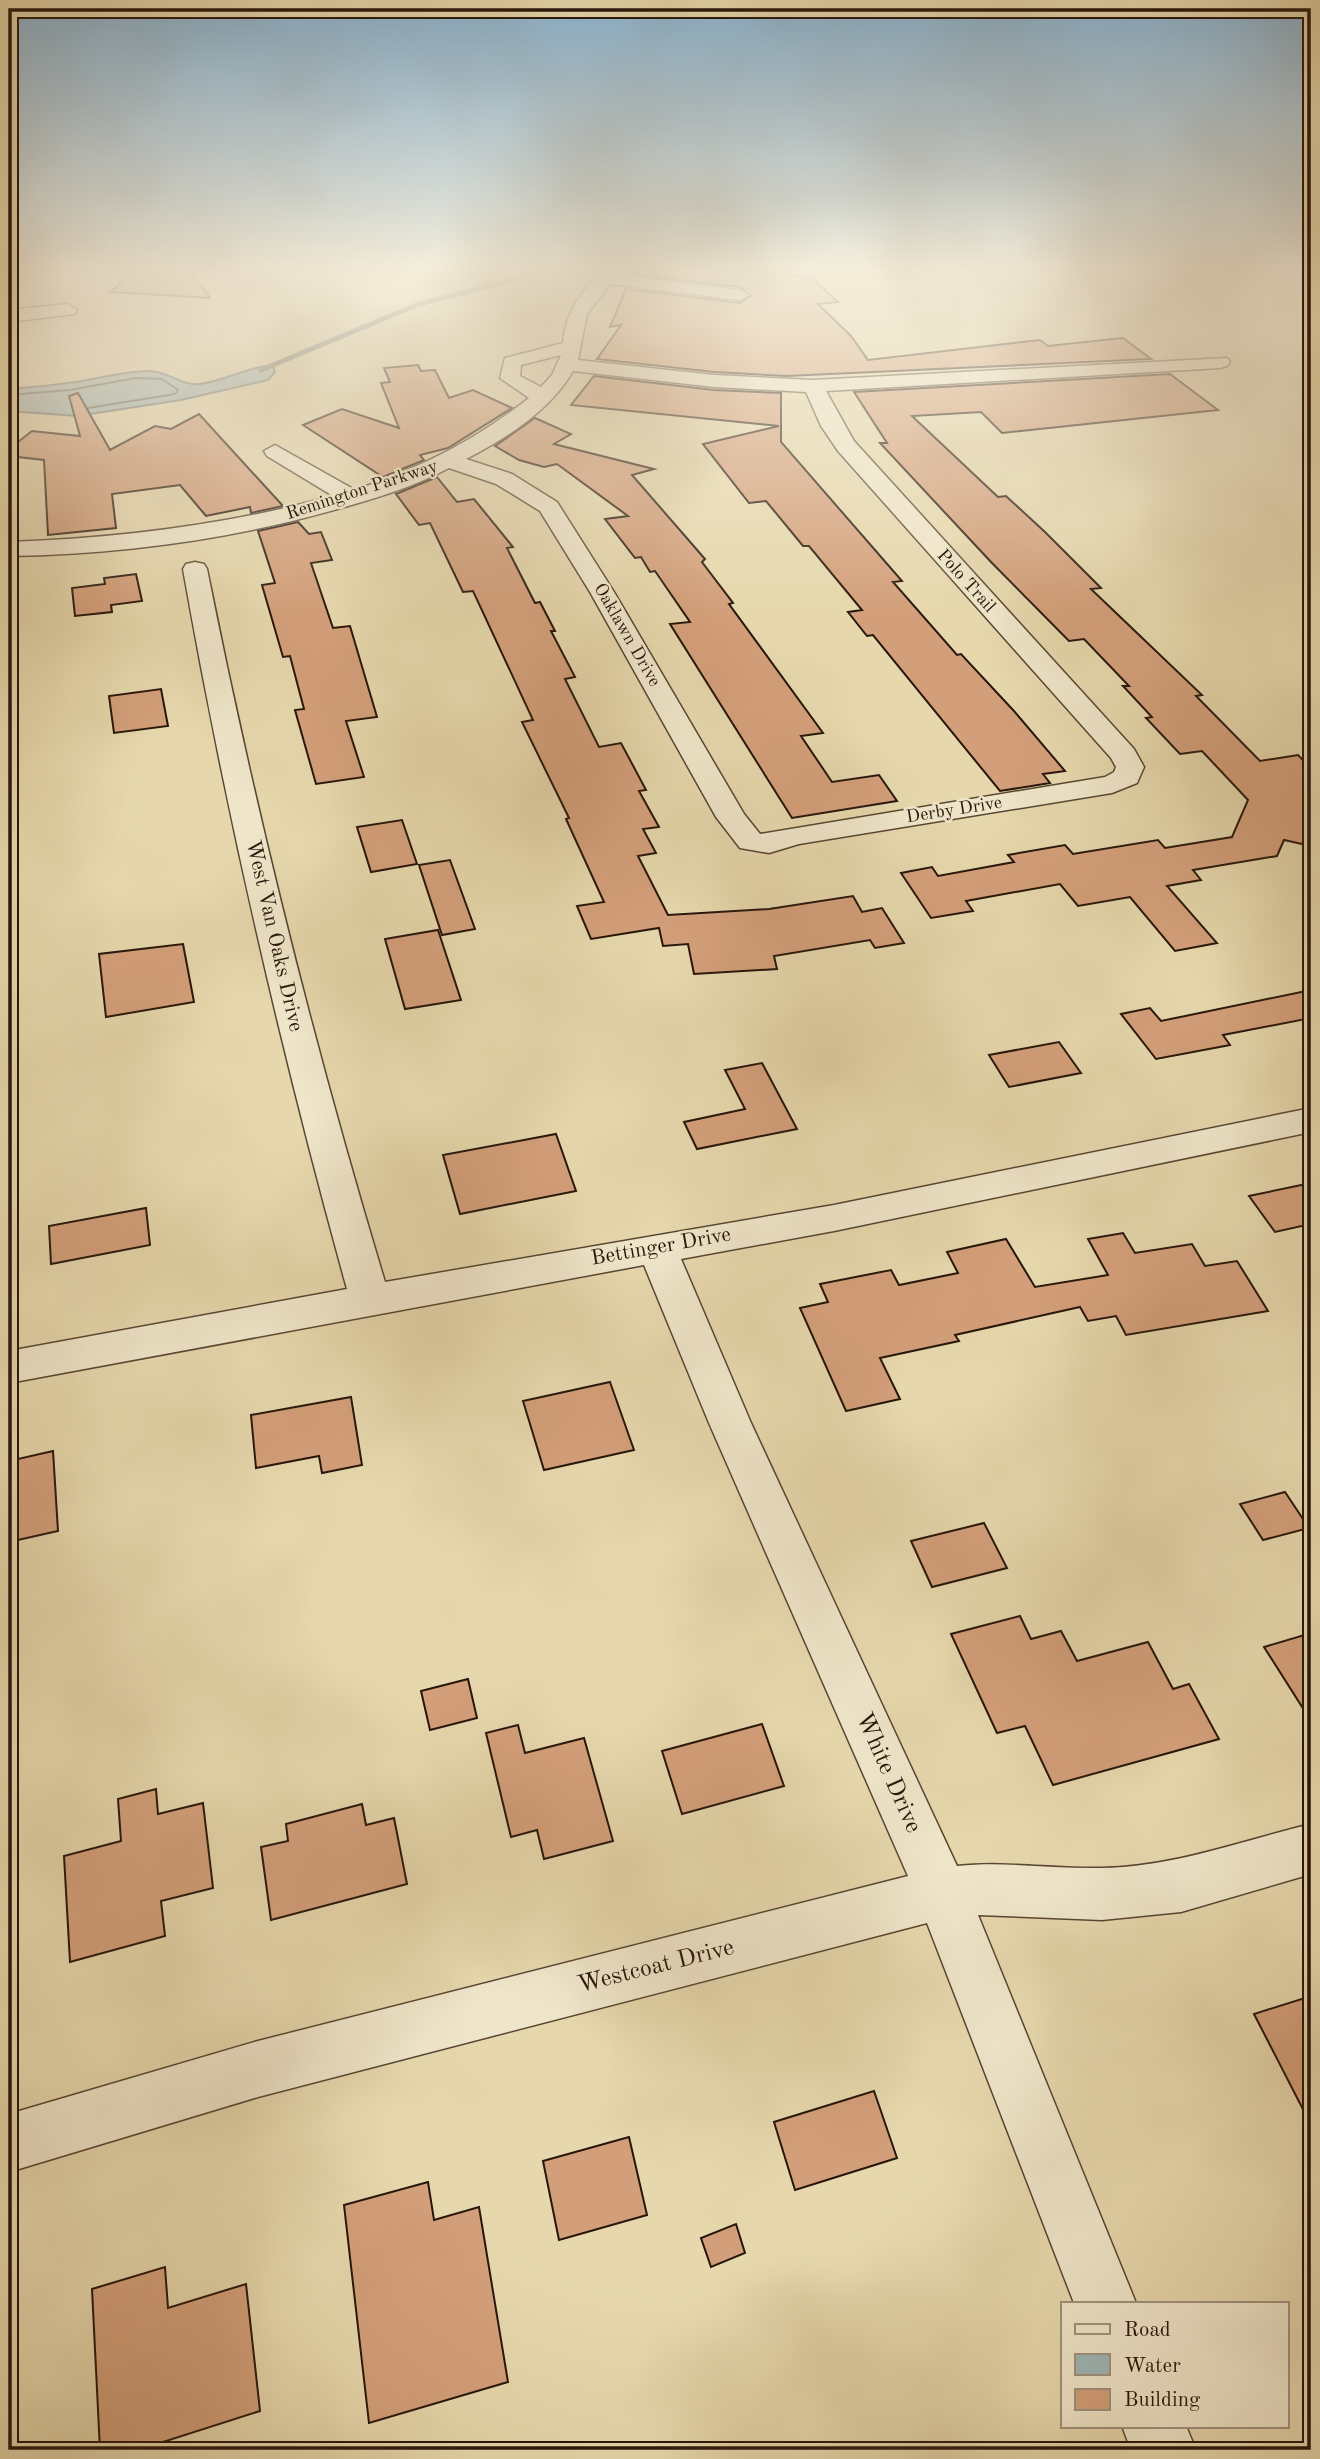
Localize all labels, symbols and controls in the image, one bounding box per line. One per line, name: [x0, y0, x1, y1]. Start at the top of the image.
street label: Remington Parkway: [284, 457, 441, 523]
street label: Polo Trail: [933, 546, 999, 616]
street label: Oaklawn Drive: [590, 580, 664, 690]
street label: Derby Drive: [905, 794, 1003, 826]
street label: West Van Oaks Drive: [242, 838, 306, 1034]
street label: Bettinger Drive: [589, 1224, 733, 1270]
street label: White Drive: [851, 1709, 925, 1837]
street label: Westcoat Drive: [575, 1936, 737, 1998]
legend: [1061, 2302, 1288, 2428]
text: Road: [1124, 2320, 1171, 2341]
text: Water: [1124, 2356, 1181, 2377]
text: Building: [1124, 2390, 1201, 2411]

